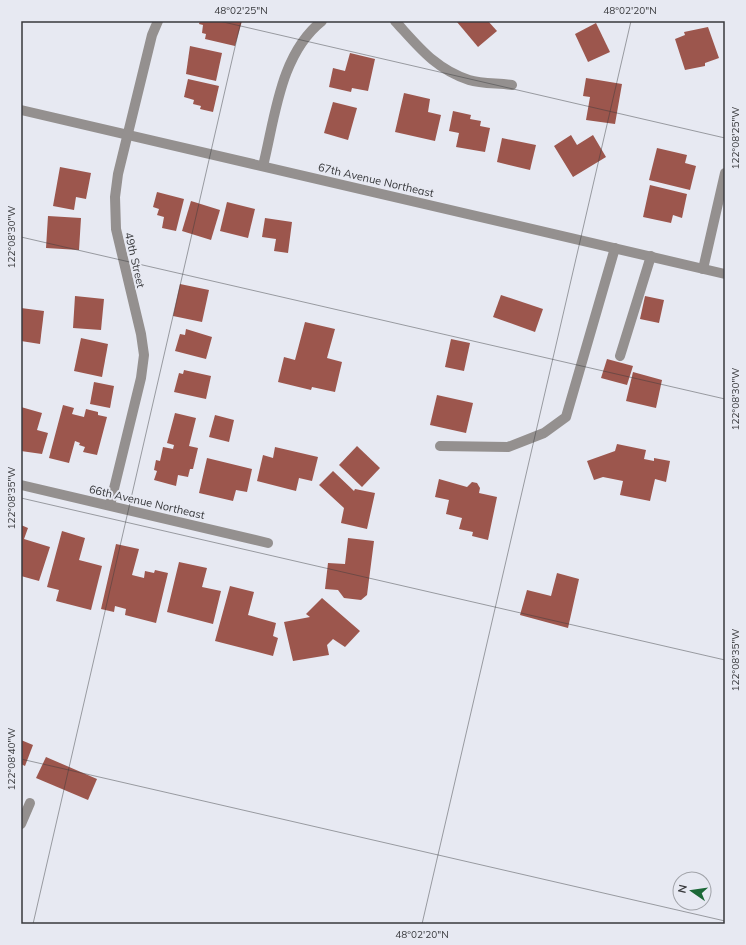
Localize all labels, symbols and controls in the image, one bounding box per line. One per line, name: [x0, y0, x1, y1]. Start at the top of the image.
text: 48°02'25"N: [214, 4, 268, 17]
text: 48°02'20"N: [603, 4, 657, 17]
text: 122°08'25"W: [729, 107, 742, 169]
street label: 67th Avenue Northeast: [317, 160, 435, 200]
text: 122°08'30"W: [5, 206, 18, 268]
street label: 49th Street: [122, 231, 148, 289]
text: 122°08'30"W: [729, 368, 742, 430]
text: 122°08'35"W: [5, 467, 18, 529]
street label: 66th Avenue Northeast: [88, 482, 206, 522]
text: 122°08'35"W: [729, 629, 742, 691]
text: 122°08'40"W: [5, 728, 18, 790]
north arrow: [672, 871, 712, 911]
text: N: [675, 883, 690, 894]
text: 48°02'20"N: [395, 928, 449, 941]

